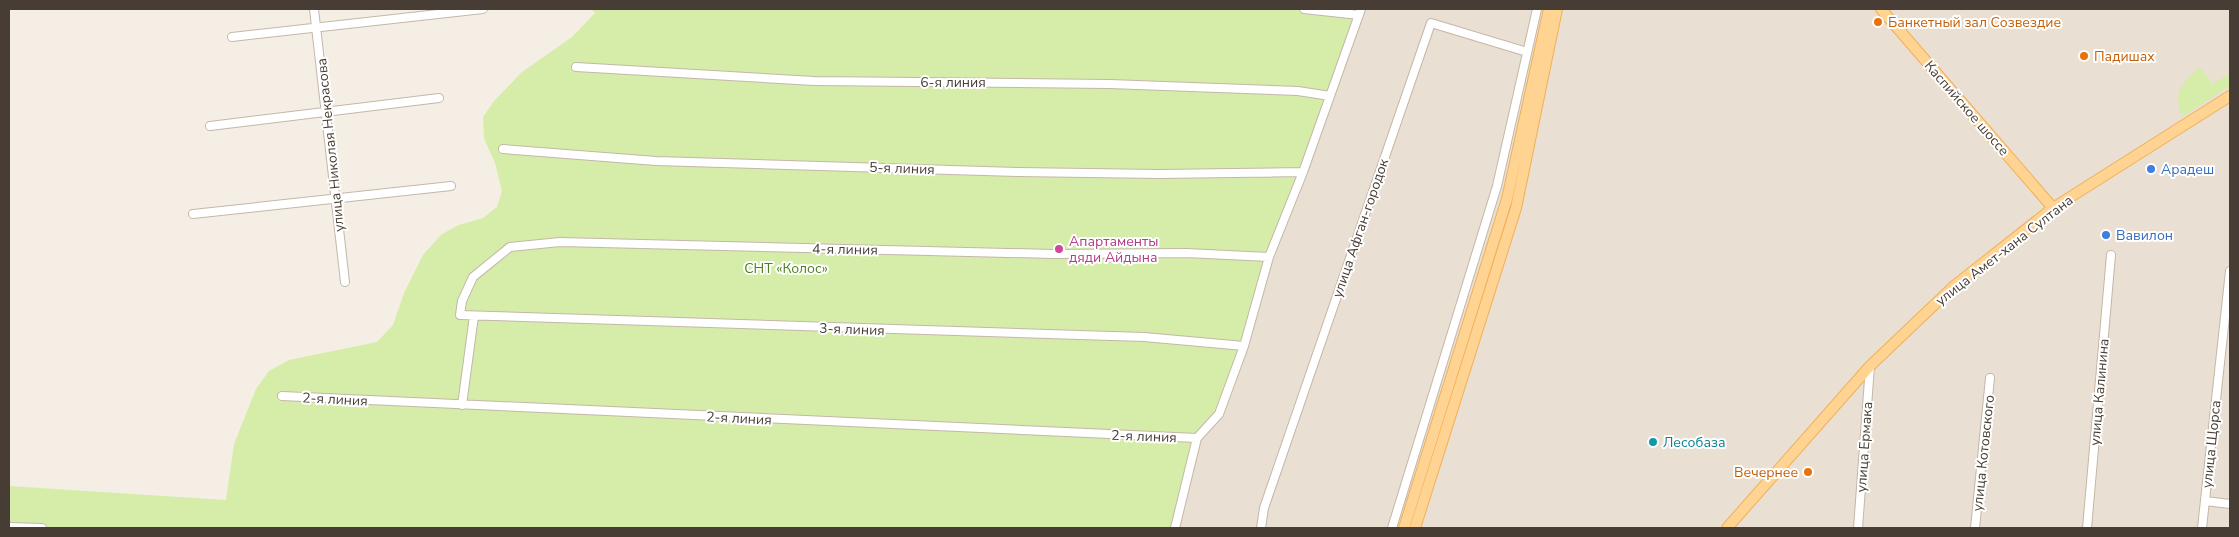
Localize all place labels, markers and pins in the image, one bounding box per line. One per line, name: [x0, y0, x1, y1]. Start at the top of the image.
place label: Банкетный зал Созвездие: [1888, 13, 2061, 32]
marker: Банкетный зал Созвездие: [1872, 16, 1884, 28]
place label: Падишах: [2094, 47, 2155, 66]
marker: Падишах: [2078, 50, 2090, 62]
place label: Арадеш: [2161, 160, 2214, 179]
marker: Арадеш: [2145, 163, 2157, 175]
place label: Вавилон: [2116, 226, 2173, 245]
marker: Вавилон: [2100, 229, 2112, 241]
place label: Апартаменты дяди Айдына: [1069, 232, 1158, 267]
marker: Апартаменты дяди Айдына: [1053, 243, 1065, 255]
place label: Лесобаза: [1663, 433, 1725, 452]
marker: Лесобаза: [1647, 436, 1659, 448]
place label: Вечернее: [1734, 463, 1798, 482]
marker: Вечернее: [1802, 466, 1814, 478]

